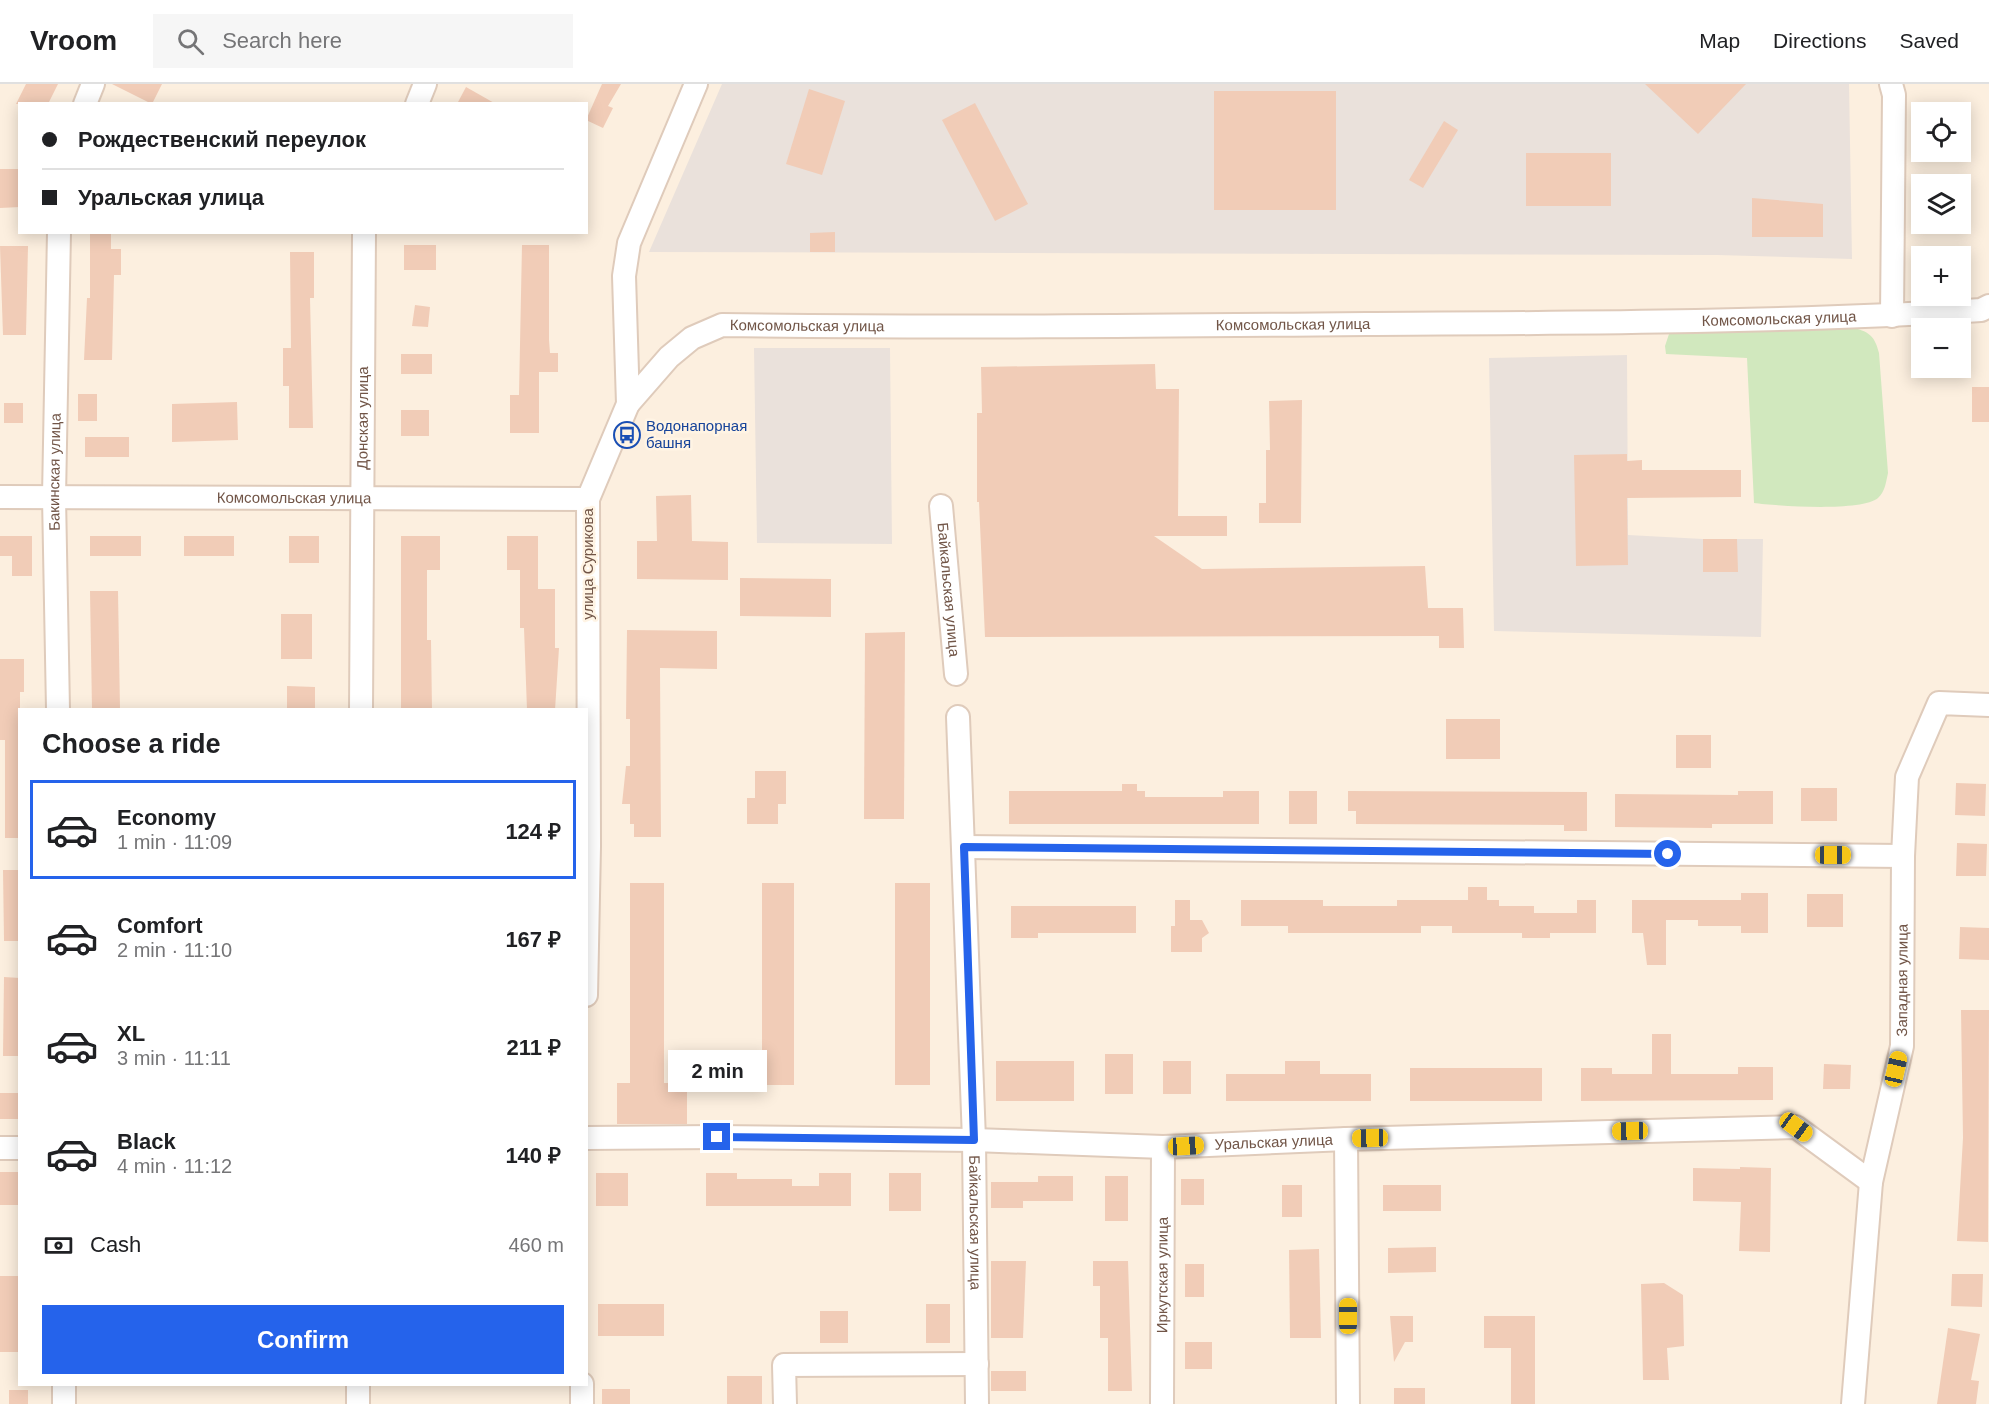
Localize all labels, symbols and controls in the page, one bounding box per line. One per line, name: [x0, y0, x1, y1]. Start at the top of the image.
search box: [153, 14, 573, 68]
text: Vroom: [30, 25, 117, 56]
icon: search: [174, 25, 207, 58]
text: Search here: [222, 28, 342, 53]
text: Map: [1699, 29, 1740, 52]
text: Directions: [1773, 29, 1866, 52]
text: Saved: [1899, 29, 1959, 52]
map controls: [1911, 102, 1971, 378]
button: locate: [1911, 102, 1971, 162]
text: Рождественский переулок: [78, 127, 366, 152]
button: layers: [1911, 174, 1971, 234]
text: Уральская улица: [78, 185, 264, 210]
button: +: [1911, 246, 1971, 306]
street label: Комсомольская улица: [1702, 307, 1857, 329]
street label: Комсомольская улица: [1216, 315, 1371, 333]
street label: Комсомольская улица: [730, 316, 885, 334]
button: −: [1911, 318, 1971, 378]
street label: Донская улица: [354, 366, 371, 470]
street label: Бакинская улица: [45, 412, 64, 531]
place label: Водонапорная башня: [646, 417, 747, 451]
bus stop icon: Водонапорная башня: [612, 420, 642, 450]
street label: Комсомольская улица: [217, 489, 372, 506]
street label: улица Сурикова: [579, 508, 596, 620]
street label: Байкальская улица: [935, 522, 963, 658]
text: Choose a ride: [42, 729, 221, 759]
icon: car: [45, 803, 99, 857]
text: Economy: [117, 805, 216, 830]
text: 124 ₽: [505, 819, 561, 844]
text: 1 min · 11:09: [117, 831, 232, 853]
route start: [1654, 840, 1681, 867]
car: [1815, 846, 1851, 864]
icon: car: [45, 911, 99, 965]
text: Comfort: [117, 913, 203, 938]
street label: Западная улица: [1893, 923, 1911, 1037]
text: 167 ₽: [505, 927, 561, 952]
text: 2 min · 11:10: [117, 939, 232, 961]
icon: car: [45, 1019, 99, 1073]
text: XL: [117, 1021, 145, 1046]
text: 211 ₽: [507, 1035, 561, 1060]
text: 3 min · 11:11: [117, 1047, 231, 1069]
car: [1883, 1049, 1909, 1089]
callout: 2 min: [668, 1050, 766, 1092]
text: 2 min: [691, 1060, 744, 1082]
car: [1776, 1109, 1816, 1145]
car: [1612, 1122, 1648, 1140]
route end: [703, 1123, 730, 1150]
icon: car: [45, 1127, 99, 1181]
text: Black: [117, 1129, 176, 1154]
car: [1352, 1129, 1388, 1147]
street label: Уральская улица: [1214, 1131, 1334, 1153]
car: [1168, 1136, 1204, 1156]
text: 140 ₽: [505, 1143, 561, 1168]
text: 4 min · 11:12: [117, 1155, 232, 1177]
street label: Байкальская улица: [966, 1155, 985, 1291]
street label: Иркутская улица: [1153, 1216, 1171, 1333]
icon: cash: [42, 1229, 75, 1262]
text: Cash: [90, 1232, 141, 1257]
text: 460 m: [508, 1234, 564, 1256]
car: [1339, 1298, 1357, 1334]
button: Confirm: [42, 1305, 564, 1374]

